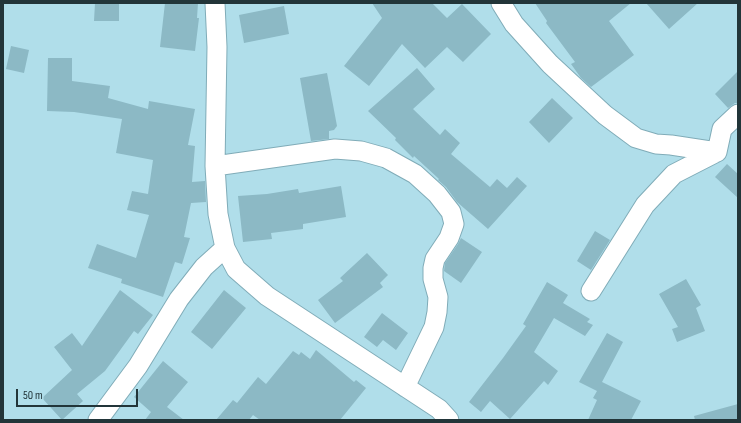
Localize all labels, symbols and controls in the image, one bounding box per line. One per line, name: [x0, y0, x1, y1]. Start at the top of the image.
scale bar: [18, 381, 140, 407]
text: 50 m: [23, 388, 43, 403]

